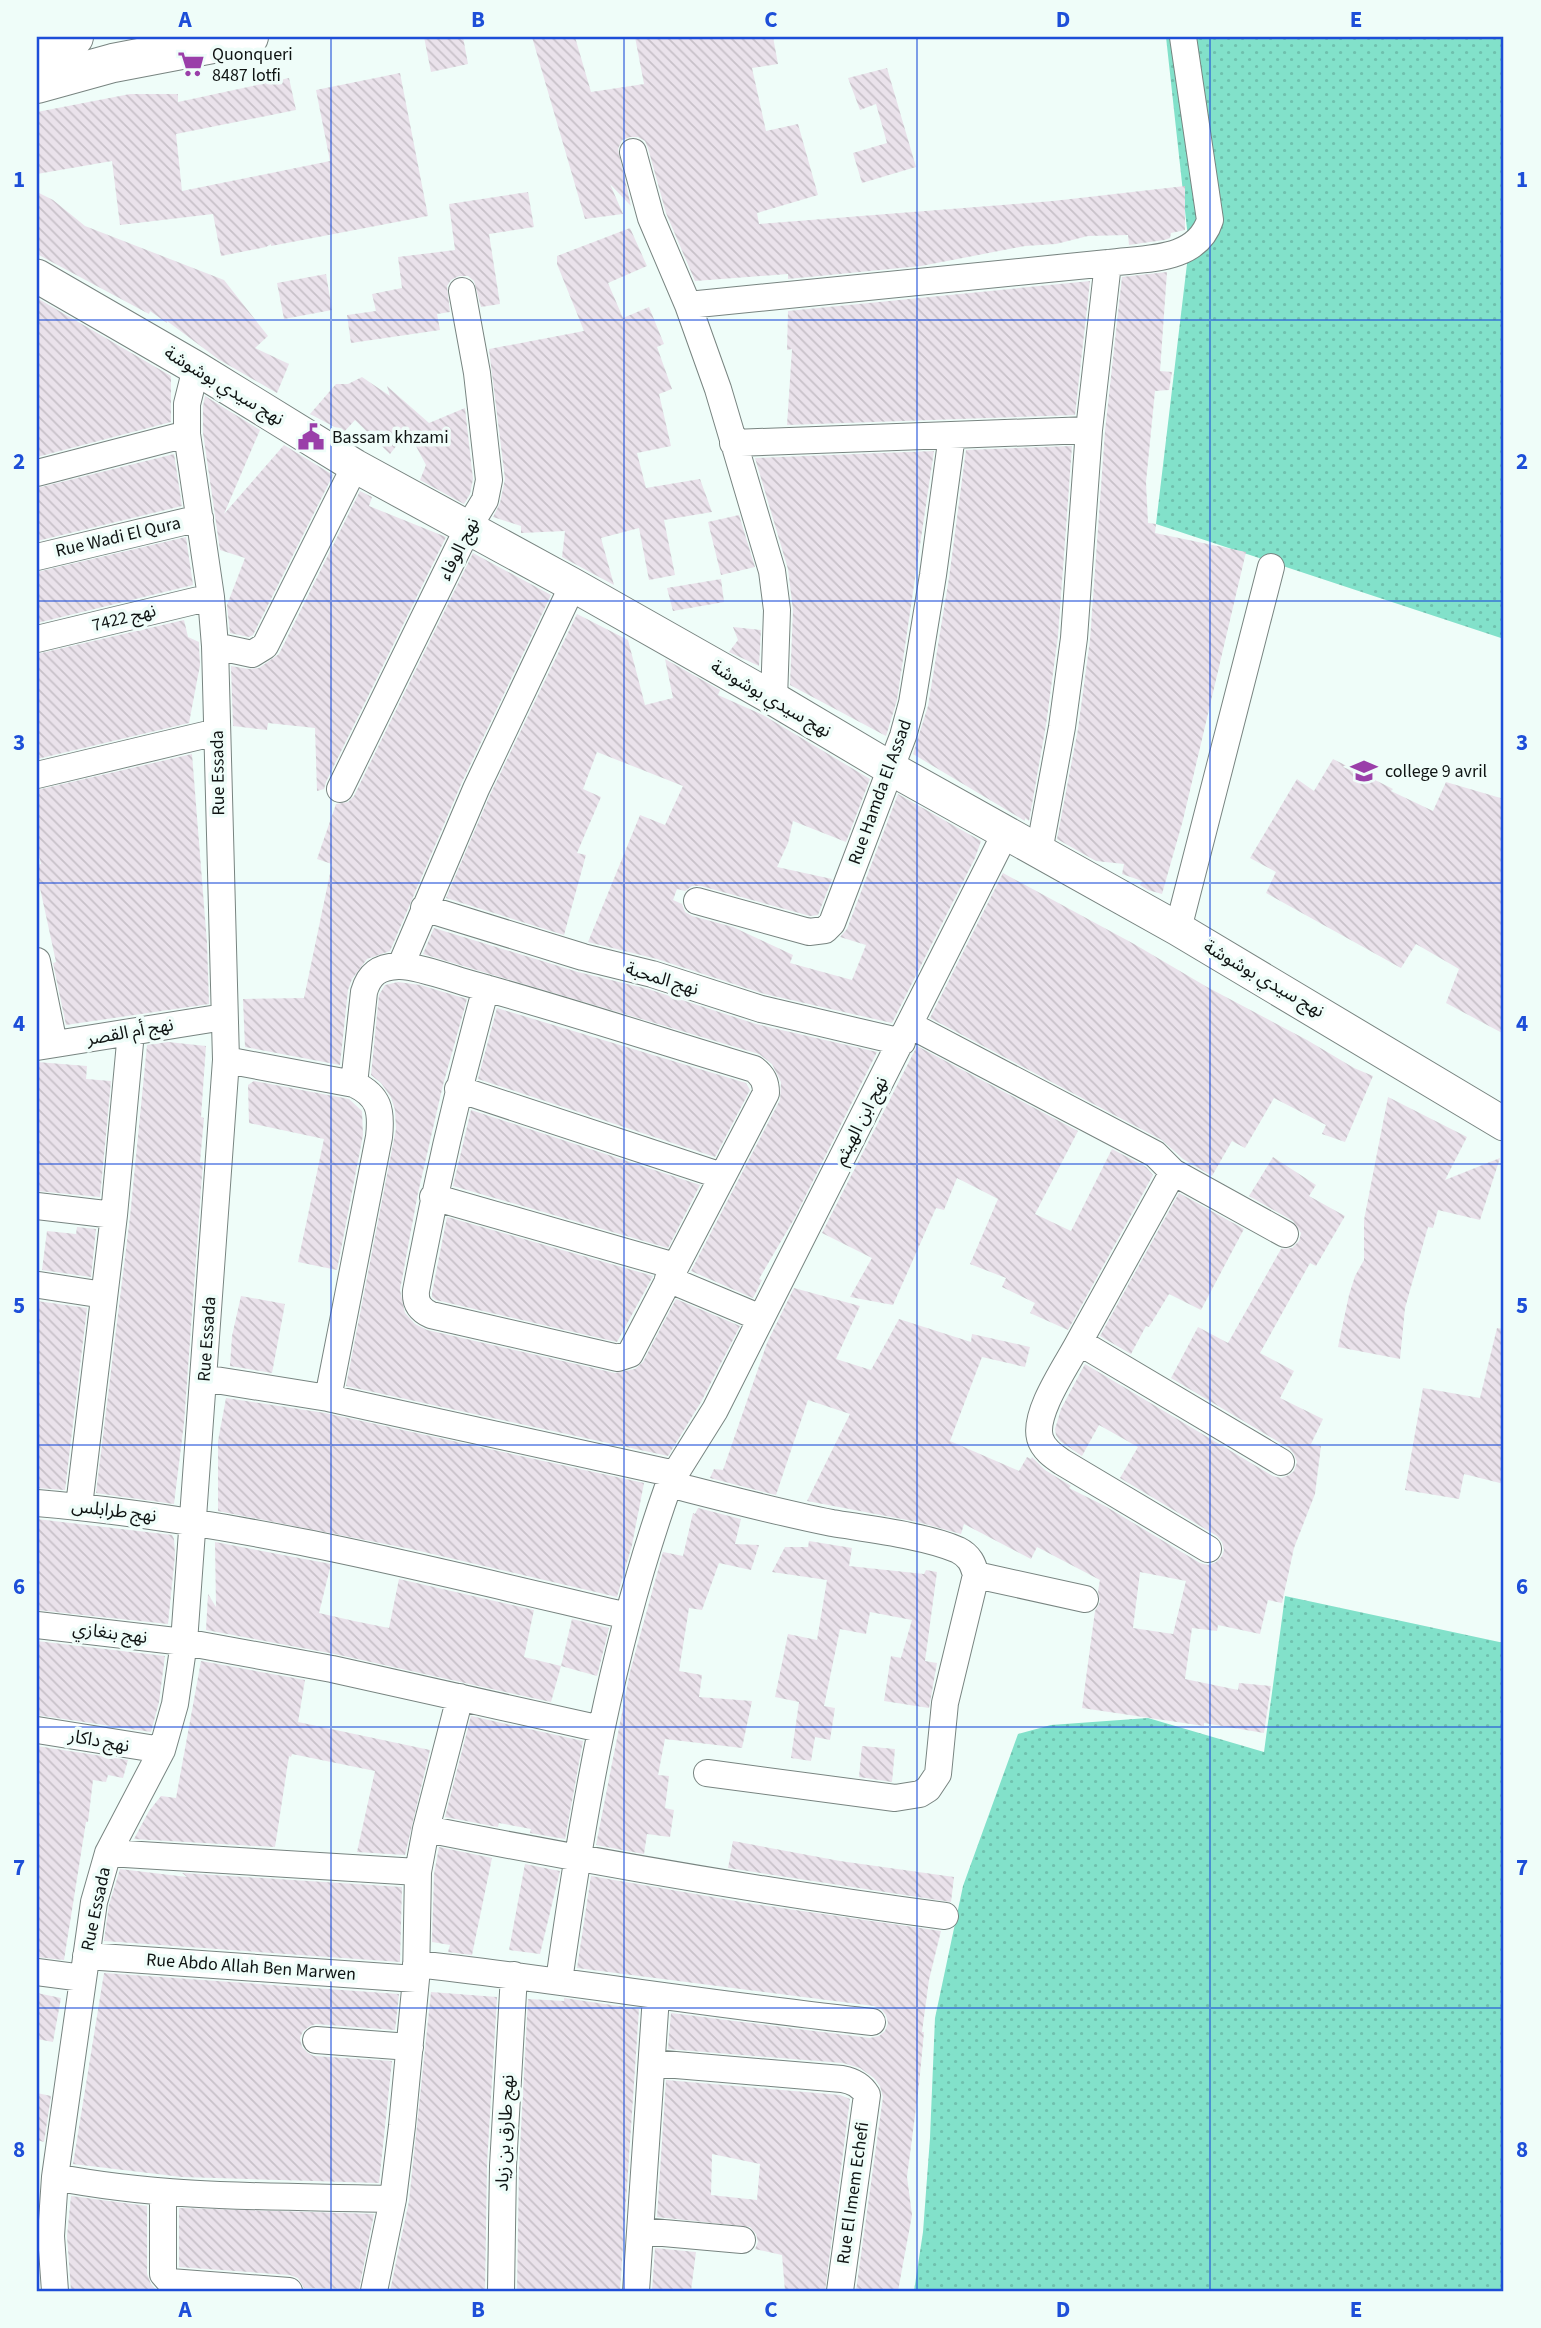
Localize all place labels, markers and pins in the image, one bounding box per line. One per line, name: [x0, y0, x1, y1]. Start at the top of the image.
place label: Quonqueri 8487 lotfi: [212, 42, 293, 88]
supermarket icon: Quonqueri 8487 lotfi: [176, 49, 206, 79]
public building icon: Bassam khzami: [296, 422, 326, 452]
place label: Bassam khzami: [332, 425, 449, 450]
school or university icon: college 9 avril: [1349, 756, 1379, 786]
place label: college 9 avril: [1385, 759, 1487, 784]

